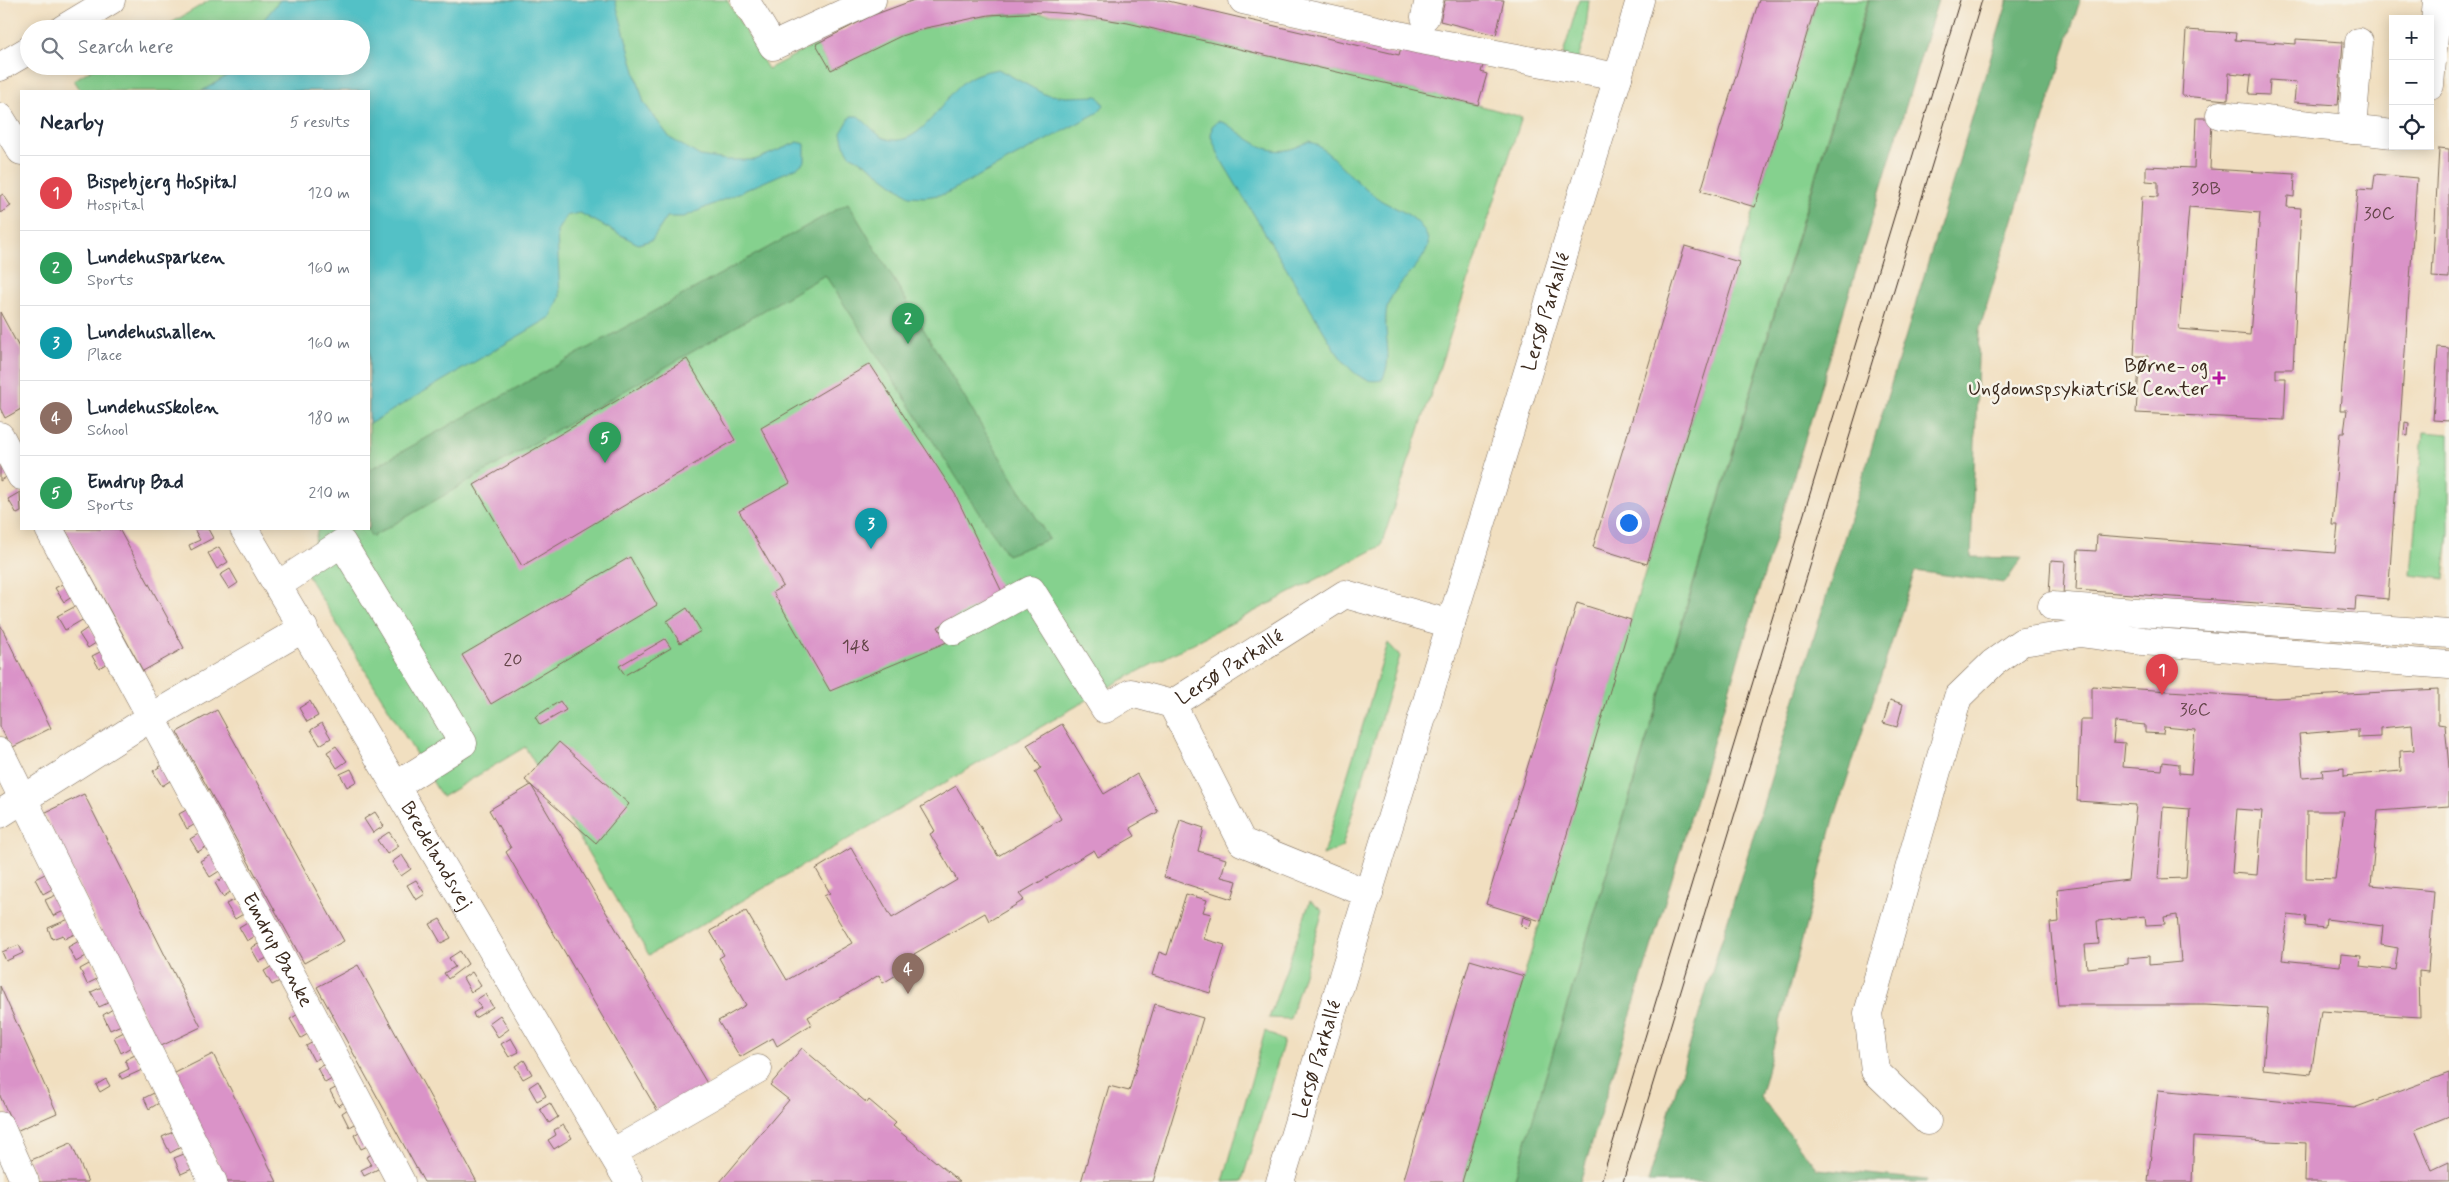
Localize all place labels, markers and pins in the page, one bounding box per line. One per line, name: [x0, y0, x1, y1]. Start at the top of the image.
pin: 2: [892, 303, 924, 344]
place label: Børne- og Ungdomspsykiatrisk Center: [1968, 353, 2209, 405]
marker: Børne- og Ungdomspsykiatrisk Center: [2212, 371, 2226, 385]
pin: 5: [589, 422, 621, 463]
pin: 3: [855, 508, 887, 549]
pin: 1: [2146, 654, 2178, 695]
pin: 4: [892, 953, 924, 994]

